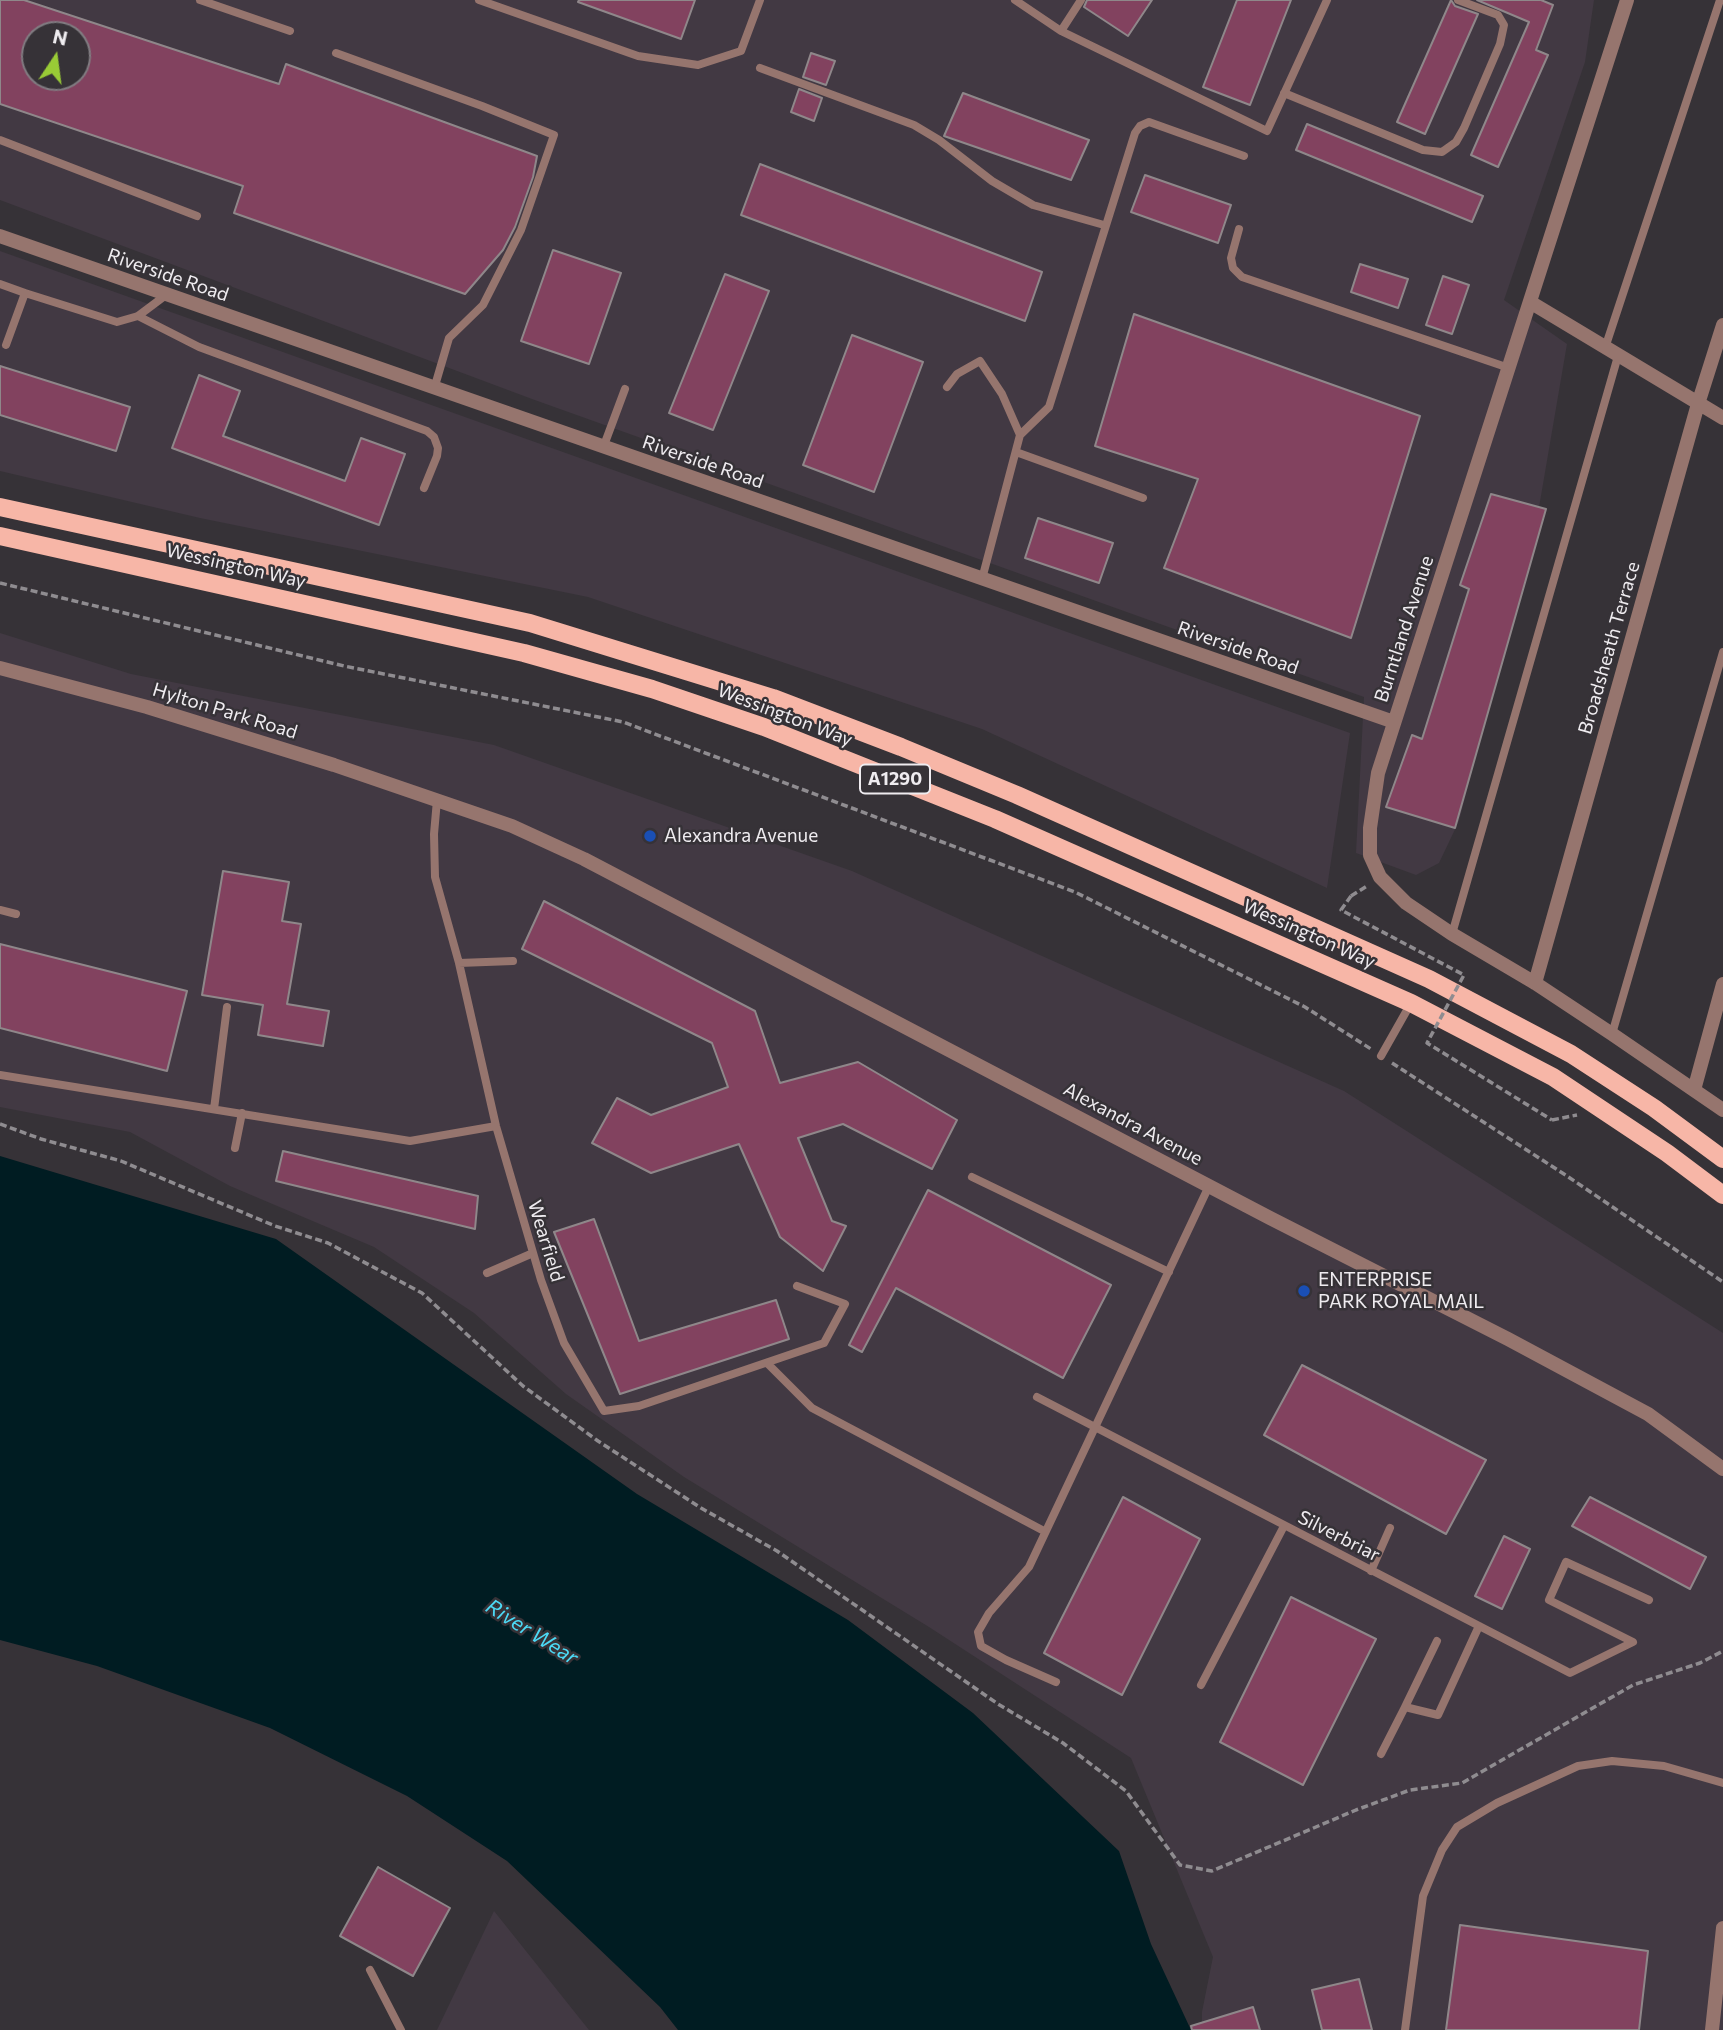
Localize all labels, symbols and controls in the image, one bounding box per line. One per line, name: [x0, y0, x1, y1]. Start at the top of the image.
north arrow: [21, 21, 91, 91]
text: N: [51, 24, 70, 50]
street label: Riverside Road: [104, 244, 232, 306]
street label: Riverside Road: [639, 431, 767, 493]
street label: Wessington Way: [164, 539, 308, 593]
street label: Burntland Avenue: [1370, 553, 1438, 705]
street label: Broadsheath Terrace: [1573, 559, 1645, 737]
street label: Riverside Road: [1174, 617, 1302, 679]
street label: Hylton Park Road: [150, 678, 300, 744]
street label: Wessington Way: [714, 679, 856, 751]
road number: A1290: [860, 764, 930, 794]
place label: Alexandra Avenue: [664, 825, 818, 847]
marker: Alexandra Avenue: [642, 828, 658, 844]
street label: Wessington Way: [1239, 895, 1379, 973]
street label: Alexandra Avenue: [1060, 1078, 1206, 1170]
street label: Wearfield: [523, 1198, 569, 1284]
place label: ENTERPRISE PARK ROYAL MAIL: [1318, 1269, 1484, 1313]
marker: ENTERPRISE PARK ROYAL MAIL: [1296, 1283, 1312, 1299]
street label: Silverbriar: [1294, 1506, 1384, 1566]
water label: River Wear: [481, 1594, 583, 1670]

